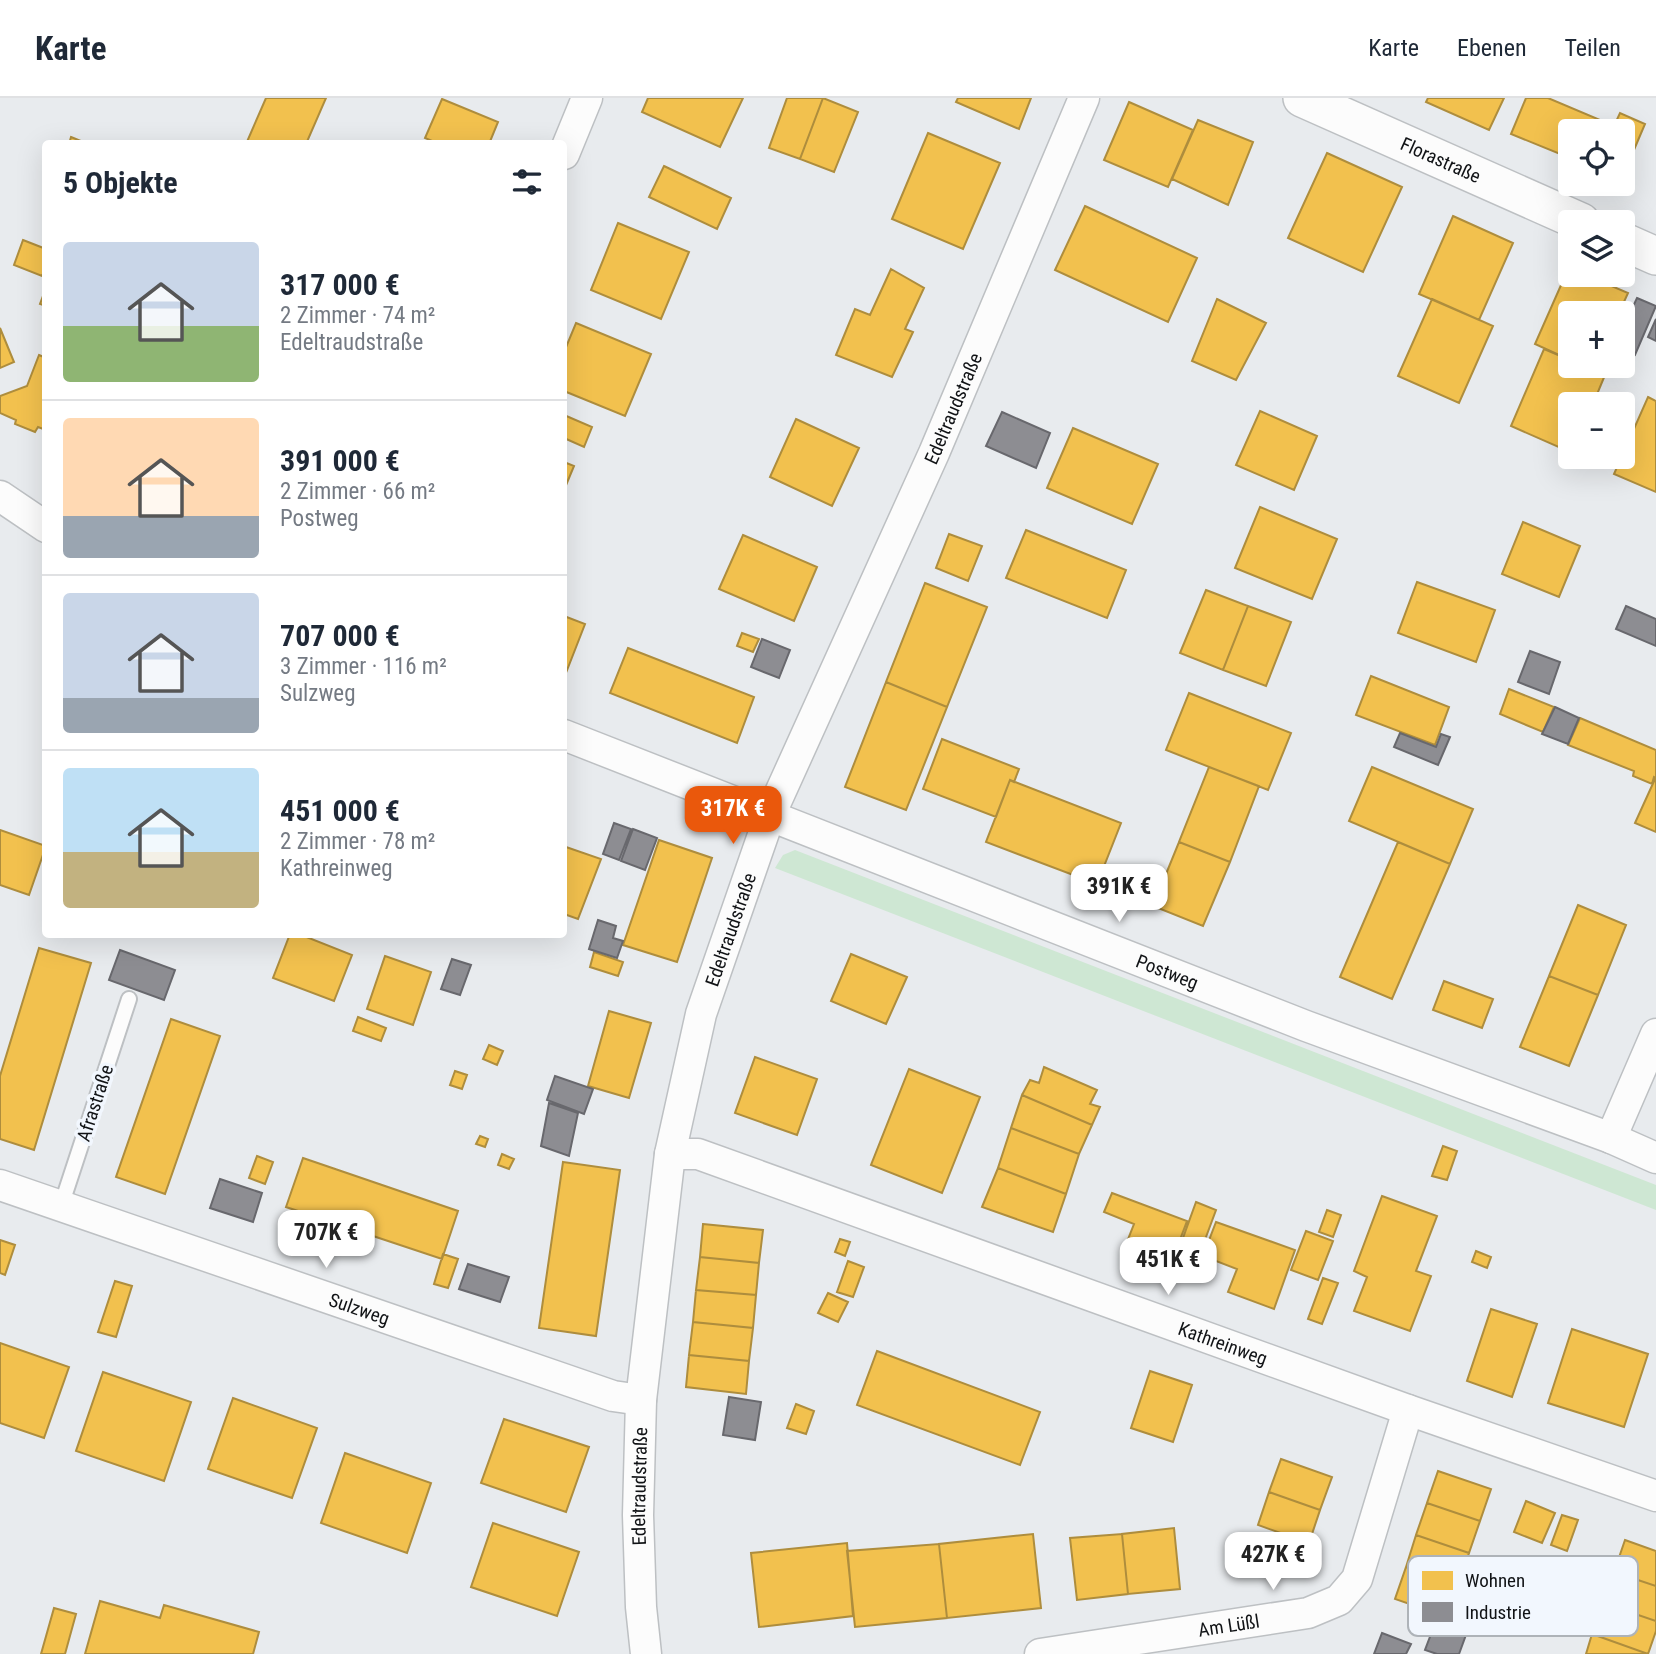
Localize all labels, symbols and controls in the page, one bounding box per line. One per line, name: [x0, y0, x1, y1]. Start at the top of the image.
text: Karte: [35, 29, 106, 68]
text: Karte: [1368, 34, 1419, 62]
text: Ebenen: [1457, 34, 1527, 62]
text: Teilen: [1565, 34, 1621, 62]
map controls: [1558, 119, 1635, 469]
button: locate: [1558, 119, 1635, 196]
street label: Florastraße: [1397, 132, 1485, 188]
icon: filters: [508, 163, 546, 201]
text: 5 Objekte: [63, 165, 178, 200]
button: layers: [1558, 210, 1635, 287]
text: 317 000 €: [280, 267, 400, 302]
icon: home: [119, 270, 203, 354]
button: +: [1558, 301, 1635, 378]
text: 2 Zimmer · 74 m²: [280, 302, 435, 329]
text: Edeltraudstraße: [280, 329, 423, 356]
street label: Edeltraudstraße: [919, 349, 987, 467]
button: −: [1558, 392, 1635, 469]
text: 391 000 €: [280, 443, 400, 478]
icon: home: [119, 446, 203, 530]
text: 2 Zimmer · 66 m²: [280, 478, 435, 505]
text: Postweg: [280, 505, 359, 532]
text: 707 000 €: [280, 618, 400, 653]
icon: home: [119, 621, 203, 705]
text: 3 Zimmer · 116 m²: [280, 653, 447, 680]
text: Sulzweg: [280, 680, 356, 707]
pin: 317K €: [676, 786, 790, 846]
text: 451 000 €: [280, 793, 400, 828]
text: 317K €: [701, 795, 765, 822]
icon: home: [119, 796, 203, 880]
text: 2 Zimmer · 78 m²: [280, 828, 435, 855]
text: Kathreinweg: [280, 855, 393, 882]
pin: 391K €: [1062, 864, 1176, 924]
street label: Edeltraudstraße: [700, 870, 761, 989]
text: 391K €: [1087, 873, 1151, 900]
street label: Postweg: [1133, 949, 1202, 994]
street label: Afrastraße: [72, 1062, 118, 1144]
pin: 707K €: [269, 1210, 383, 1270]
text: 707K €: [294, 1219, 358, 1246]
pin: 451K €: [1111, 1238, 1225, 1297]
text: 451K €: [1136, 1246, 1200, 1273]
street label: Sulzweg: [326, 1288, 393, 1330]
street label: Kathreinweg: [1175, 1317, 1271, 1370]
street label: Edeltraudstraße: [626, 1427, 652, 1546]
pin: 427K €: [1216, 1532, 1330, 1592]
text: 427K €: [1241, 1541, 1305, 1568]
legend: [1408, 1556, 1638, 1636]
text: Wohnen: [1465, 1569, 1525, 1592]
text: Industrie: [1465, 1601, 1531, 1624]
street label: Am Lüßl: [1197, 1609, 1261, 1641]

